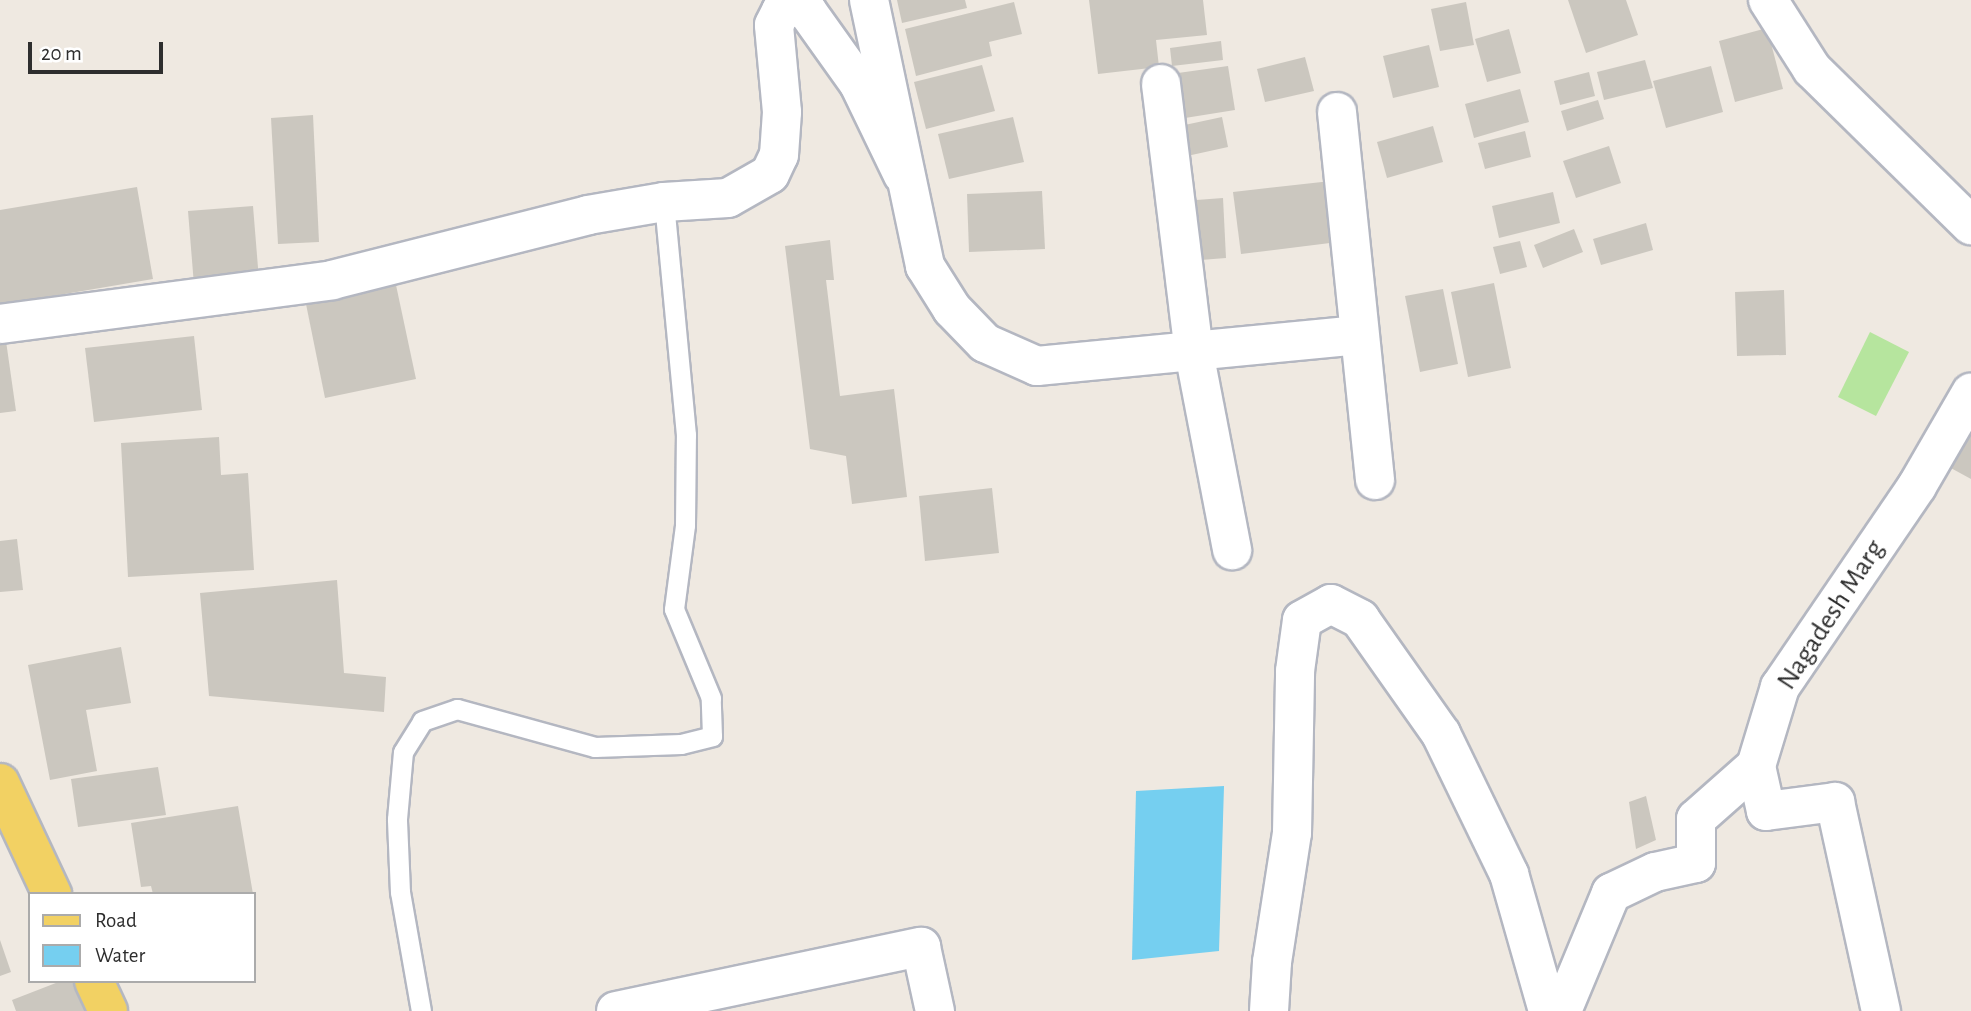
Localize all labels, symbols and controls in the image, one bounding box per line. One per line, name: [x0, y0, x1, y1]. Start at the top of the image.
scale bar: [32, 28, 166, 72]
text: 20 m: [41, 43, 82, 64]
street label: Nagadesh Marg: [1770, 534, 1892, 696]
legend: [28, 892, 256, 983]
text: Road: [95, 910, 137, 931]
text: Water: [95, 945, 145, 966]

